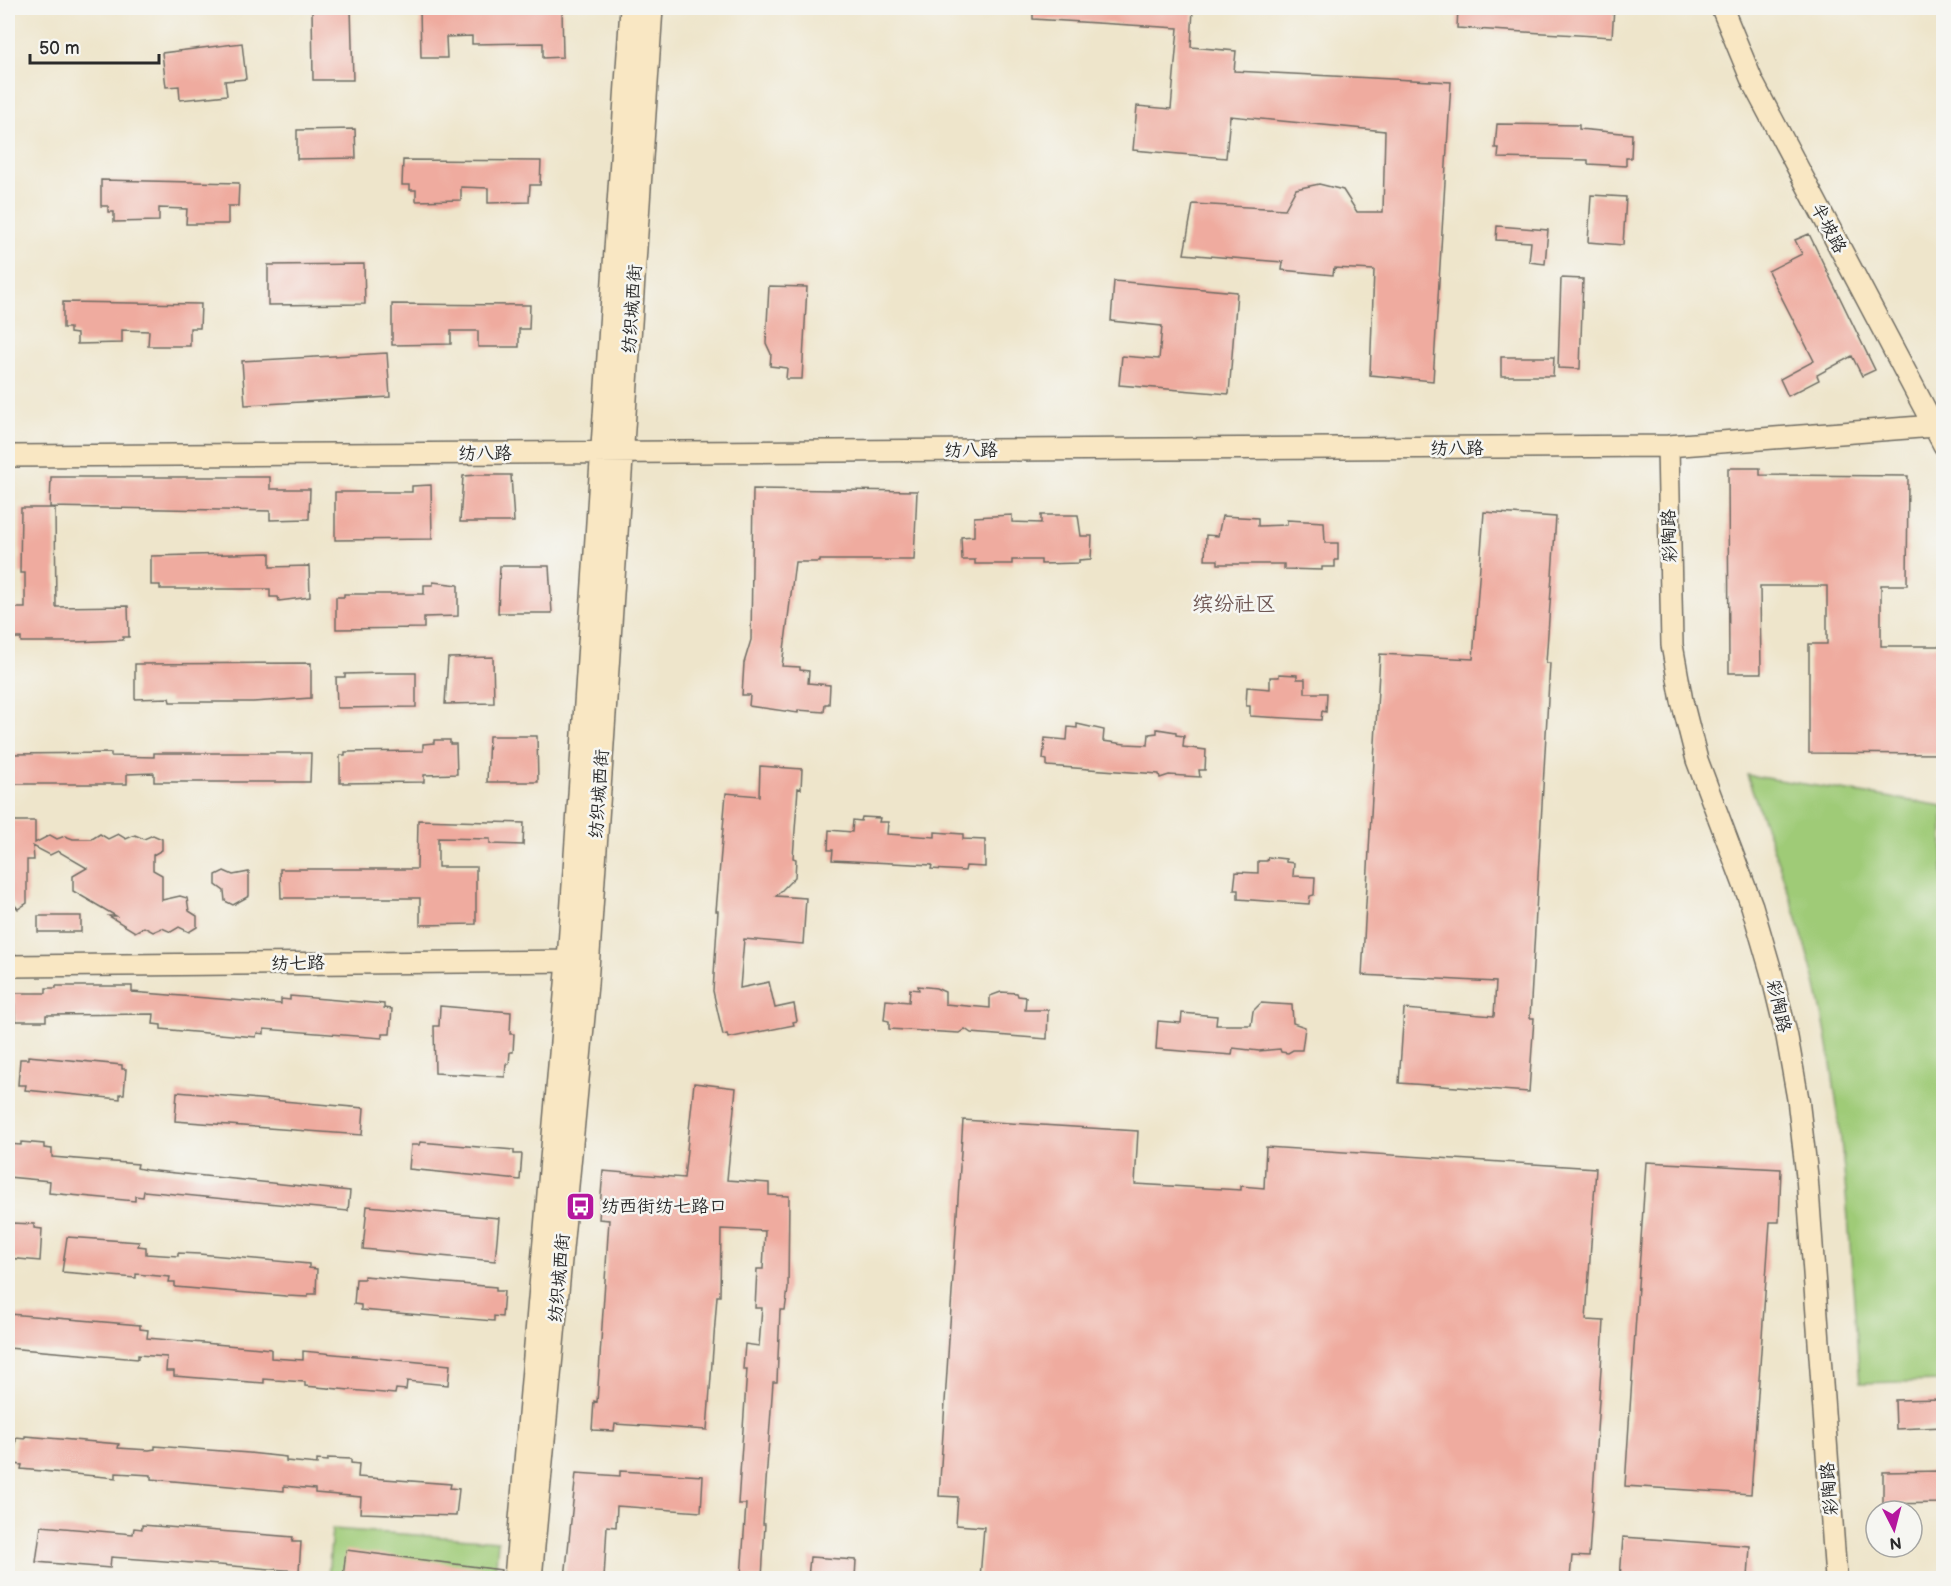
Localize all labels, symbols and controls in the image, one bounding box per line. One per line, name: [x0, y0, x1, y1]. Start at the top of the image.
scale bar: [30, 27, 159, 65]
text: 50 m: [39, 38, 80, 59]
street label: 半坡路: [1807, 199, 1851, 257]
street label: 纺织城西街: [619, 263, 646, 355]
street label: 纺八路: [1430, 438, 1484, 459]
street label: 纺八路: [944, 440, 998, 461]
street label: 纺八路: [458, 443, 512, 464]
street label: 彩陶路: [1658, 509, 1681, 563]
district label: 缤纷社区: [1192, 592, 1276, 617]
street label: 纺织城西街: [586, 748, 613, 840]
street label: 纺七路: [271, 953, 325, 974]
street label: 彩陶路: [1762, 977, 1795, 1035]
bus stop icon: 纺西街纺七路口: [564, 1190, 596, 1222]
place label: 纺西街纺七路口: [601, 1196, 727, 1217]
street label: 纺织城西街: [545, 1232, 574, 1324]
street label: 彩陶路: [1817, 1461, 1842, 1517]
north arrow: [1864, 1499, 1924, 1559]
text: N: [1888, 1532, 1902, 1553]

